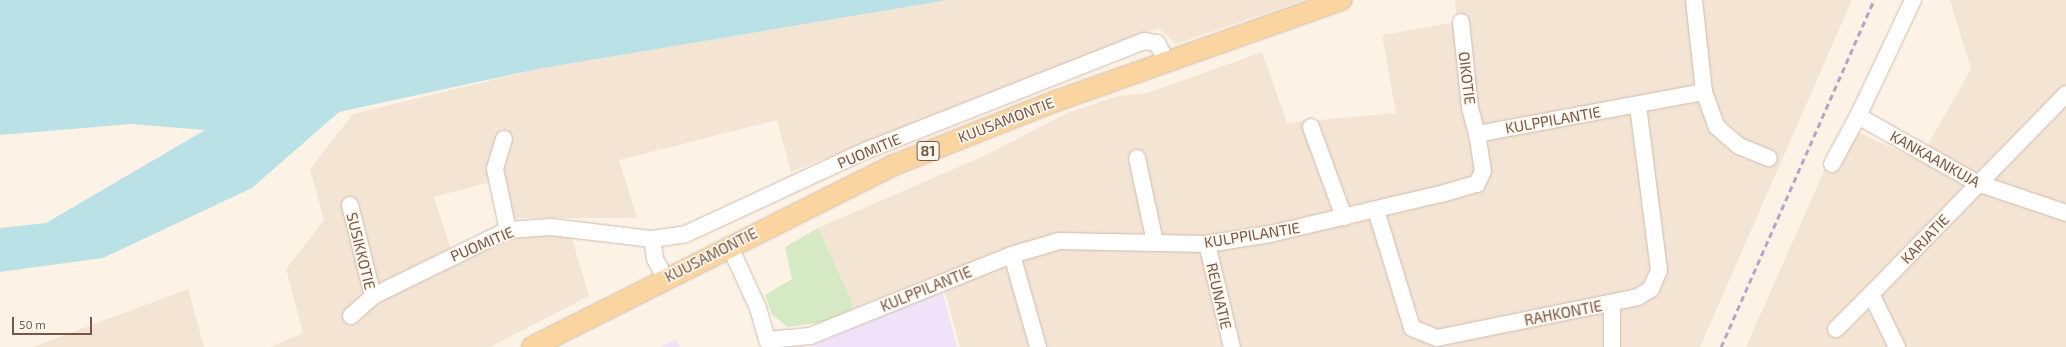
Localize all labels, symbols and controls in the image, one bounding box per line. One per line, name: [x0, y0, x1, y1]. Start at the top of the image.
street label: OIKOTIE: [1455, 50, 1479, 106]
street label: KUUSAMONTIE: [955, 93, 1057, 147]
street label: KULPPILANTIE: [1504, 103, 1602, 137]
street label: KANKAANKUJA: [1887, 127, 1983, 191]
street label: PUOMITIE: [835, 130, 903, 172]
road number: 81: [916, 139, 940, 163]
street label: KARJATIE: [1897, 210, 1953, 268]
street label: SUSIKKOTIE: [343, 211, 379, 291]
street label: KULPPILANTIE: [1203, 219, 1301, 251]
street label: PUOMITIE: [448, 223, 516, 265]
street label: KUUSAMONTIE: [662, 224, 760, 286]
street label: REUNATIE: [1203, 261, 1235, 331]
street label: KULPPILANTIE: [878, 263, 974, 315]
street label: RAHKONTIE: [1523, 297, 1603, 329]
scale bar: [14, 309, 94, 335]
text: 50 m: [19, 317, 46, 331]

